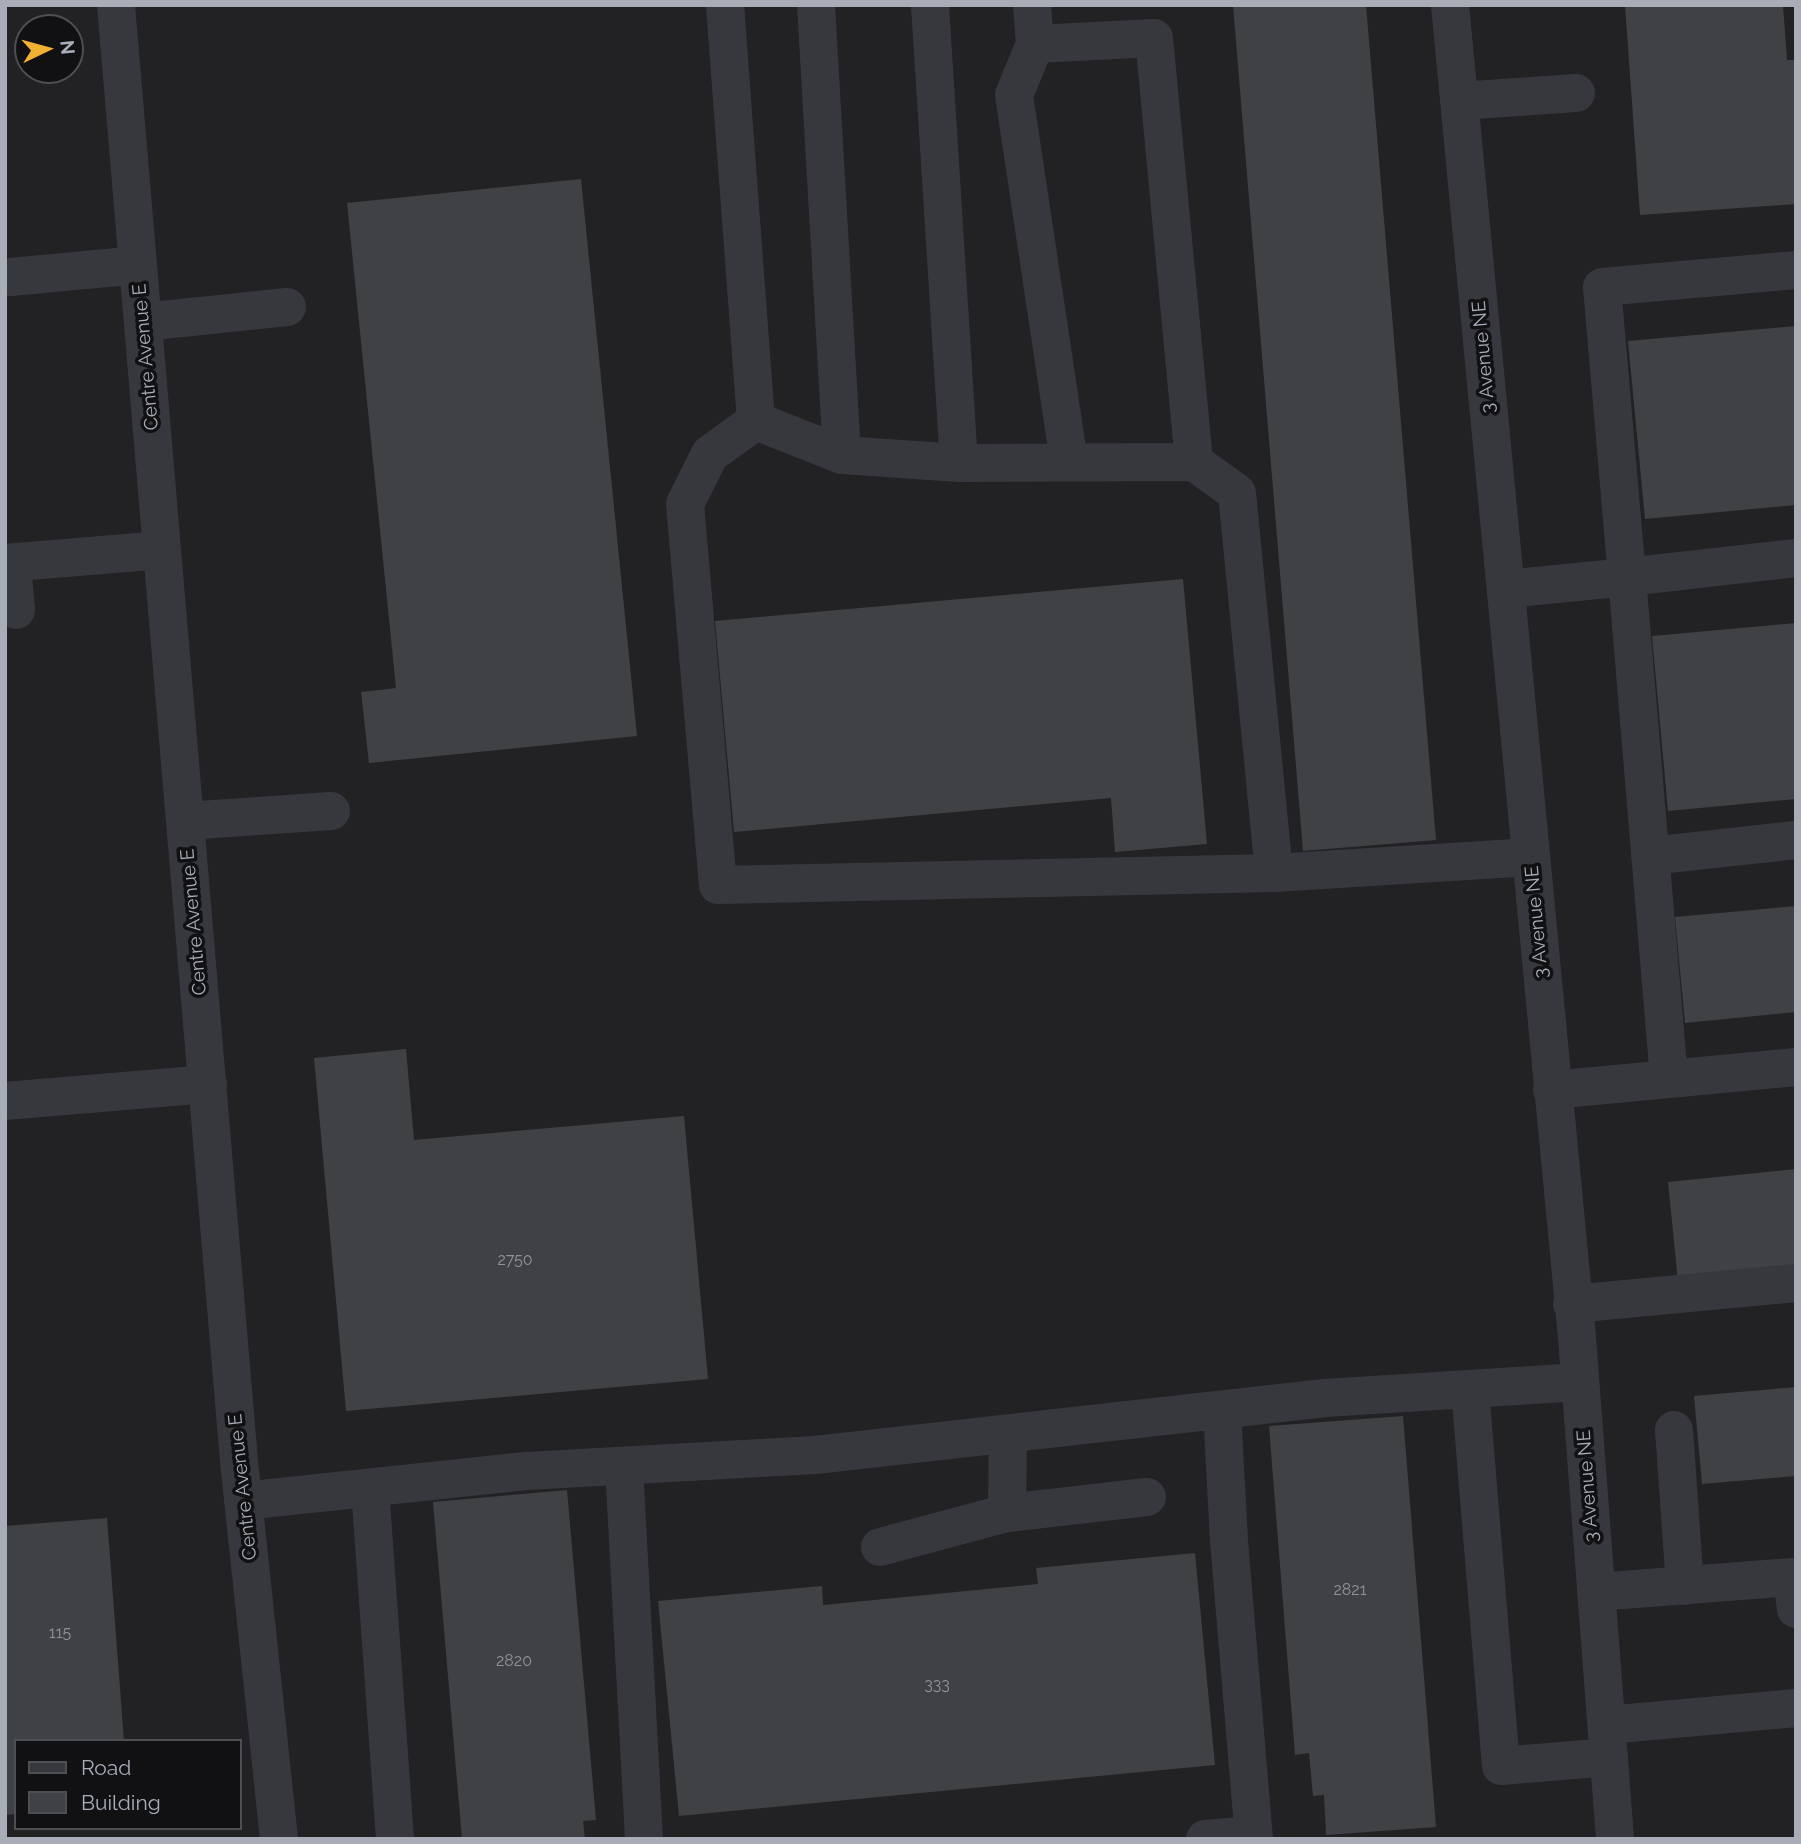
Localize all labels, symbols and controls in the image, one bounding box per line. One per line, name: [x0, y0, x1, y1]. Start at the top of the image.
north arrow: [14, 14, 84, 84]
text: N: [56, 39, 80, 56]
street label: Centre Avenue E: [128, 283, 164, 431]
street label: 3 Avenue NE: [1468, 300, 1500, 414]
street label: Centre Avenue E: [176, 848, 212, 996]
street label: 3 Avenue NE: [1521, 865, 1553, 979]
house number: 2750: [497, 1250, 533, 1270]
street label: Centre Avenue E: [224, 1413, 262, 1561]
street label: 3 Avenue NE: [1573, 1429, 1603, 1543]
house number: 2821: [1333, 1580, 1367, 1600]
house number: 115: [49, 1623, 71, 1643]
house number: 2820: [496, 1651, 532, 1671]
house number: 333: [924, 1675, 950, 1695]
legend: [14, 1739, 242, 1830]
text: Road: [81, 1755, 131, 1780]
text: Building: [81, 1790, 161, 1815]

